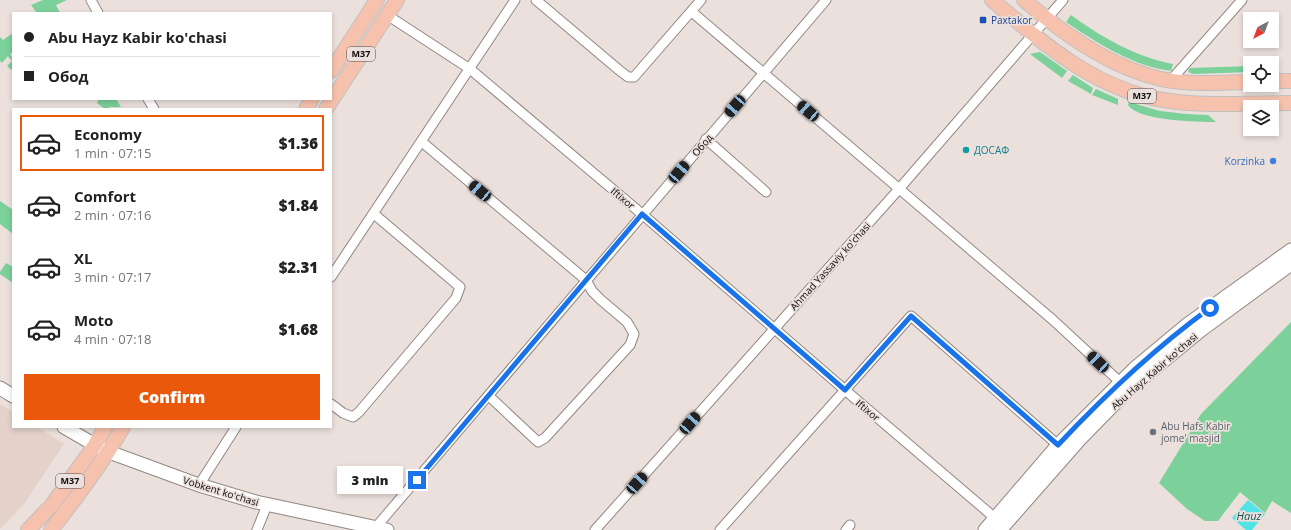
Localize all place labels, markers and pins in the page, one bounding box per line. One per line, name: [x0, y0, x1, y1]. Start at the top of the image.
place label: Paxtakor: [991, 13, 1032, 27]
marker: Paxtakor: [978, 15, 988, 25]
place label: ДОСАФ: [974, 143, 1009, 157]
marker: ДОСАФ: [961, 145, 971, 155]
place label: Korzinka: [1225, 154, 1265, 168]
marker: Korzinka: [1268, 156, 1278, 166]
place label: Abu Hafs Kabir jome' masjid: [1160, 419, 1230, 445]
marker: Abu Hafs Kabir jome' masjid: [1148, 427, 1158, 437]

